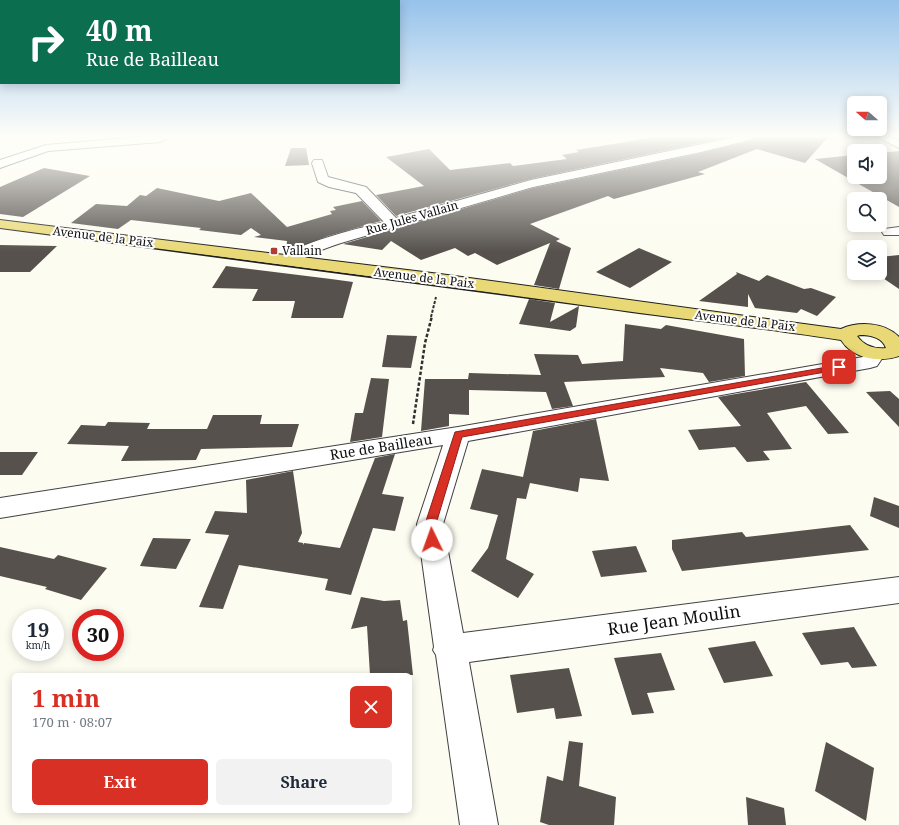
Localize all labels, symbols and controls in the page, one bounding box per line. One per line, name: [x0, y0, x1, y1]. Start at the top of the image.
text: 40 m: [86, 11, 153, 49]
icon: right: [20, 16, 72, 68]
text: Rue de Bailleau: [86, 47, 219, 71]
north arrow: [847, 96, 887, 136]
map controls: [847, 96, 887, 280]
button: sound: [847, 144, 887, 184]
button: search: [847, 192, 887, 232]
street label: Rue Jules Vallain: [364, 196, 460, 239]
street label: Avenue de la Paix: [52, 222, 154, 251]
button: layers: [847, 240, 887, 280]
place label: Vallain: [282, 242, 322, 259]
marker: Vallain: [269, 246, 279, 256]
street label: Avenue de la Paix: [373, 263, 475, 292]
street label: Avenue de la Paix: [694, 306, 796, 335]
pin: [822, 350, 856, 384]
icon: arrive: [828, 356, 850, 378]
street label: Rue de Bailleau: [328, 429, 434, 464]
position arrow: [411, 519, 453, 561]
street label: Rue Jean Moulin: [606, 599, 742, 640]
speed limit sign: 30: [72, 609, 124, 661]
text: 19: [27, 616, 49, 643]
text: km/h: [26, 638, 50, 652]
text: 1 min: [32, 681, 100, 714]
button: close: [350, 686, 392, 728]
text: 170 m · 08:07: [32, 713, 112, 731]
button: Exit: [32, 759, 208, 805]
button: Share: [216, 759, 392, 805]

